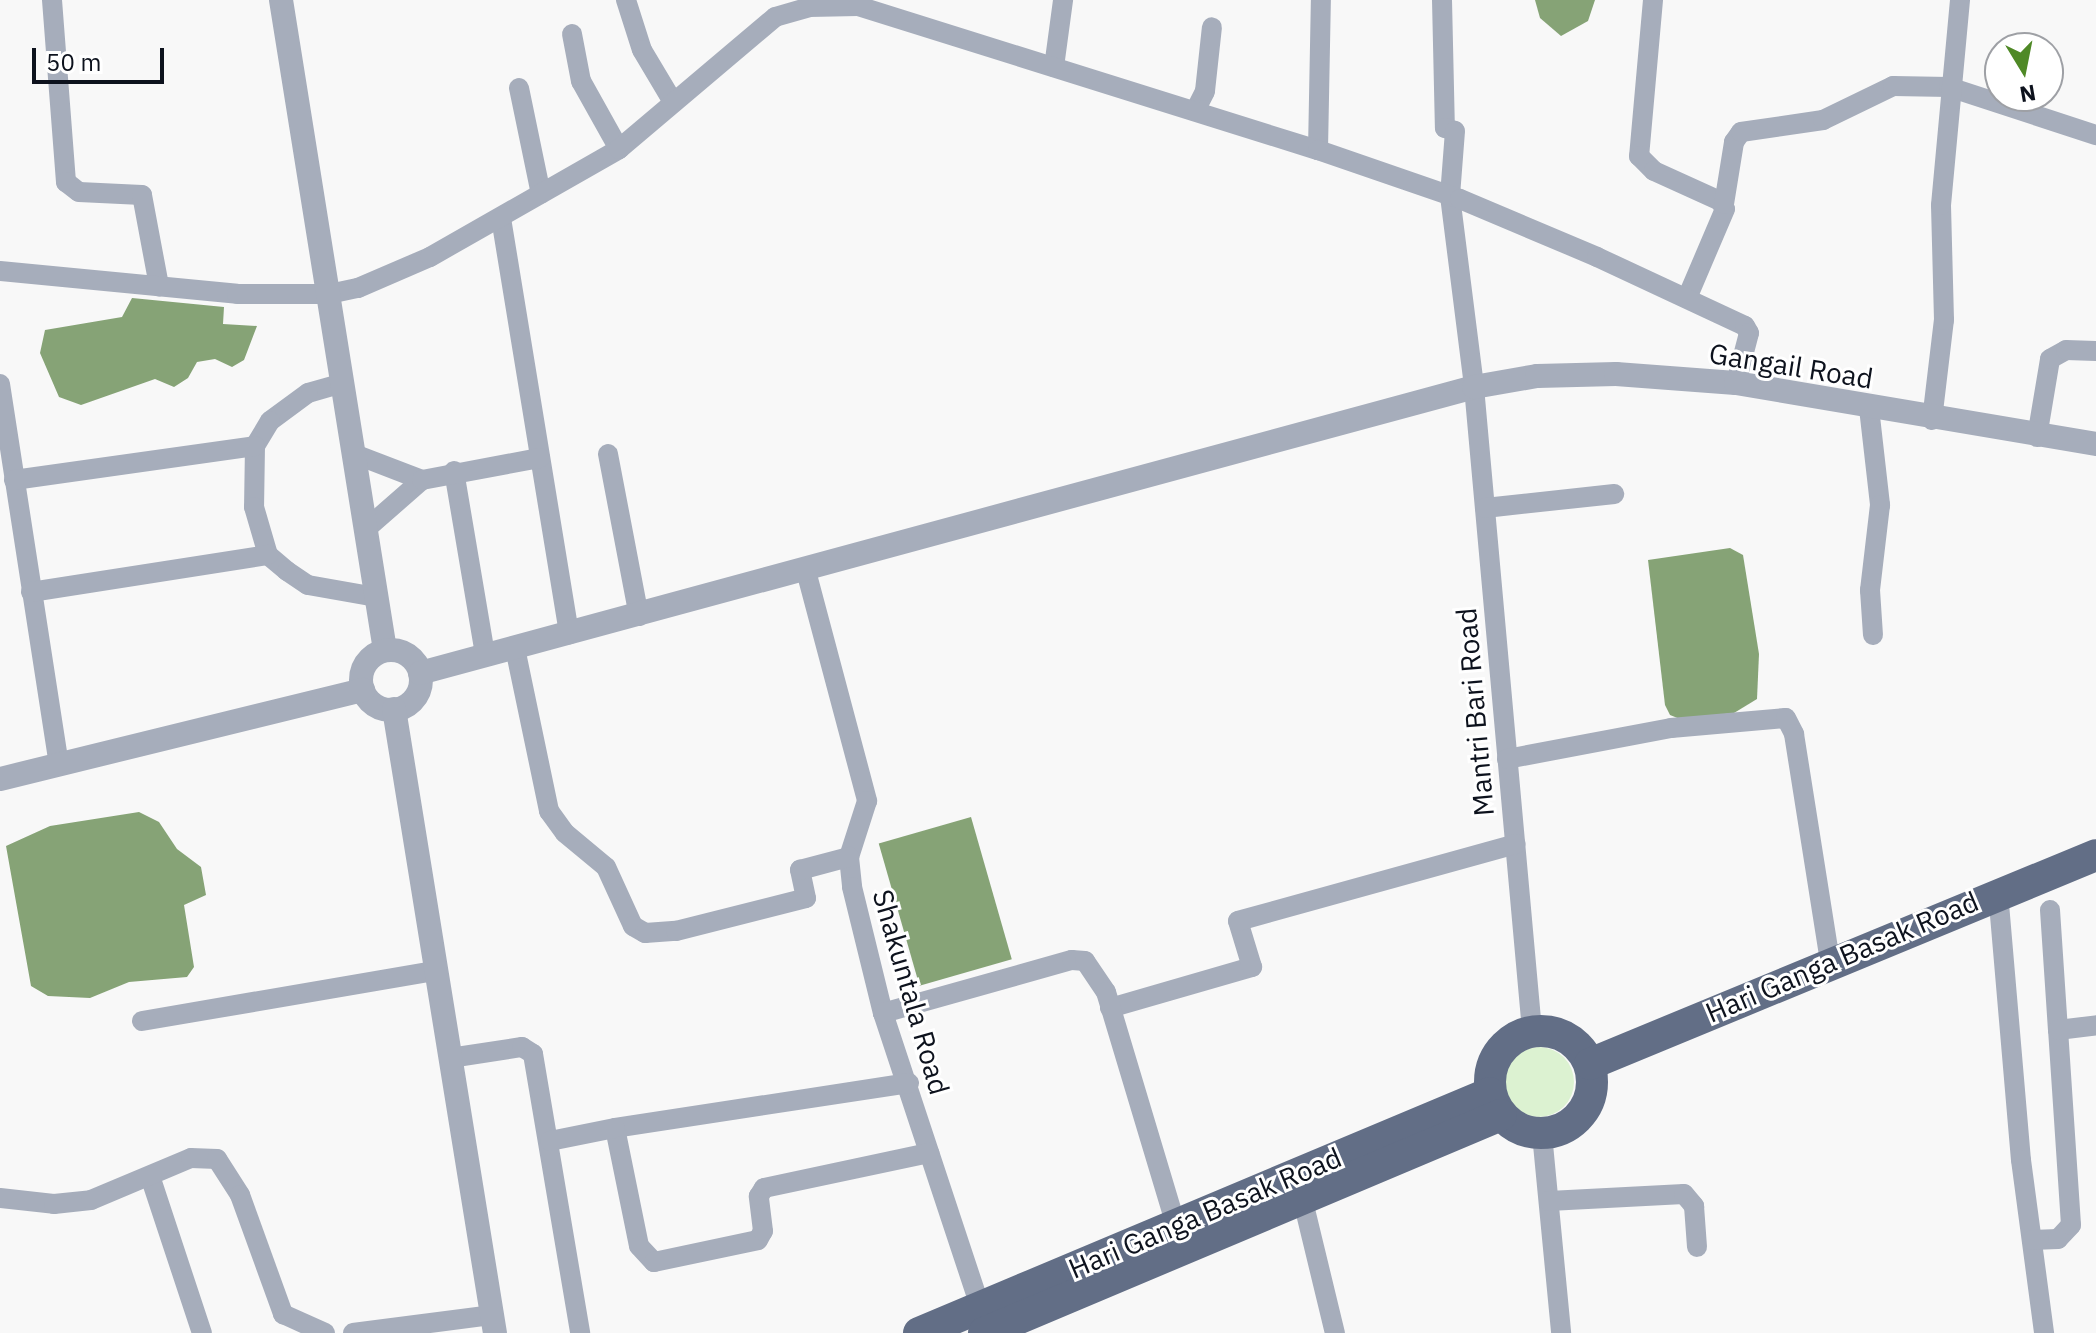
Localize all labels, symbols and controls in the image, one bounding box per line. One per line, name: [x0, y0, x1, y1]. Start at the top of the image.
scale bar: [36, 32, 168, 82]
north arrow: [1984, 32, 2064, 112]
text: 50 m: [46, 46, 101, 78]
text: N: [2018, 78, 2038, 110]
street label: Gangail Road: [1707, 336, 1875, 396]
street label: Mantri Bari Road: [1449, 607, 1501, 817]
street label: Hari Ganga Basak Road: [1701, 884, 1983, 1030]
street label: Shakuntala Road: [866, 886, 956, 1098]
street label: Hari Ganga Basak Road: [1064, 1140, 1346, 1286]

